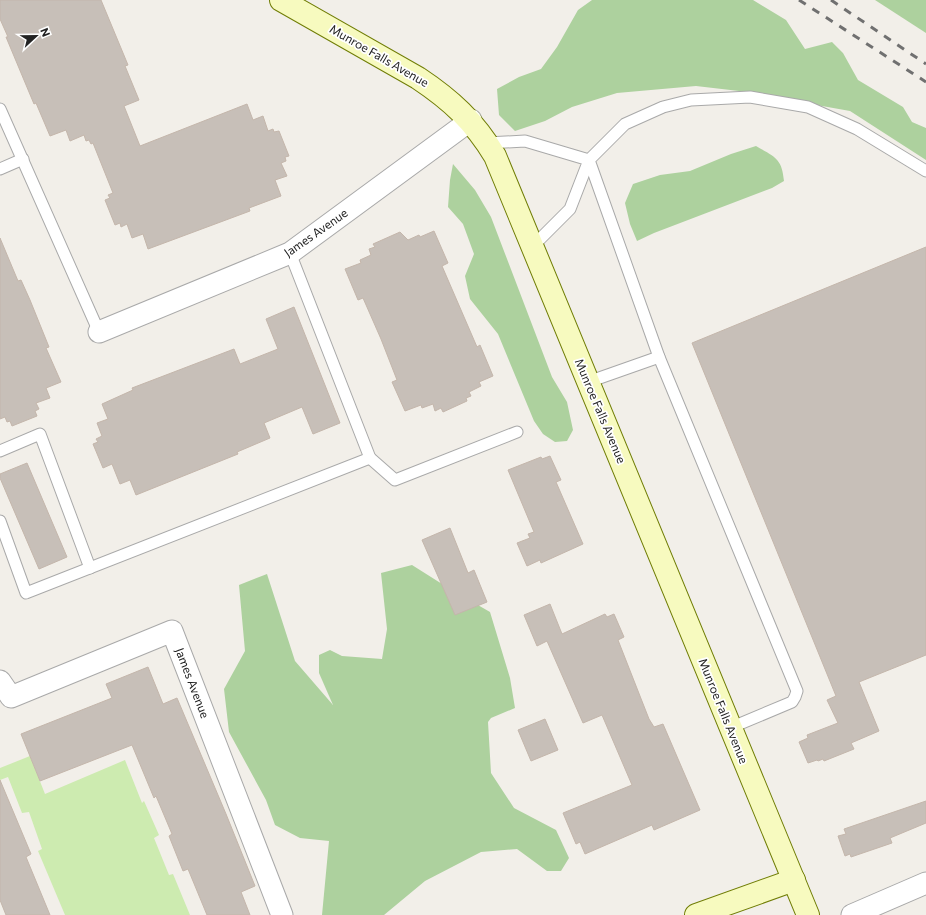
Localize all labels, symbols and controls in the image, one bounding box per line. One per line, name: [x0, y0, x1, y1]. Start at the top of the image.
north arrow: [16, 16, 56, 56]
street label: Munroe Falls Avenue: [327, 21, 432, 89]
text: N: [38, 26, 53, 38]
street label: James Avenue: [281, 205, 350, 260]
street label: Munroe Falls Avenue: [573, 356, 629, 465]
street label: James Avenue: [172, 645, 213, 720]
street label: Munroe Falls Avenue: [696, 656, 751, 765]

